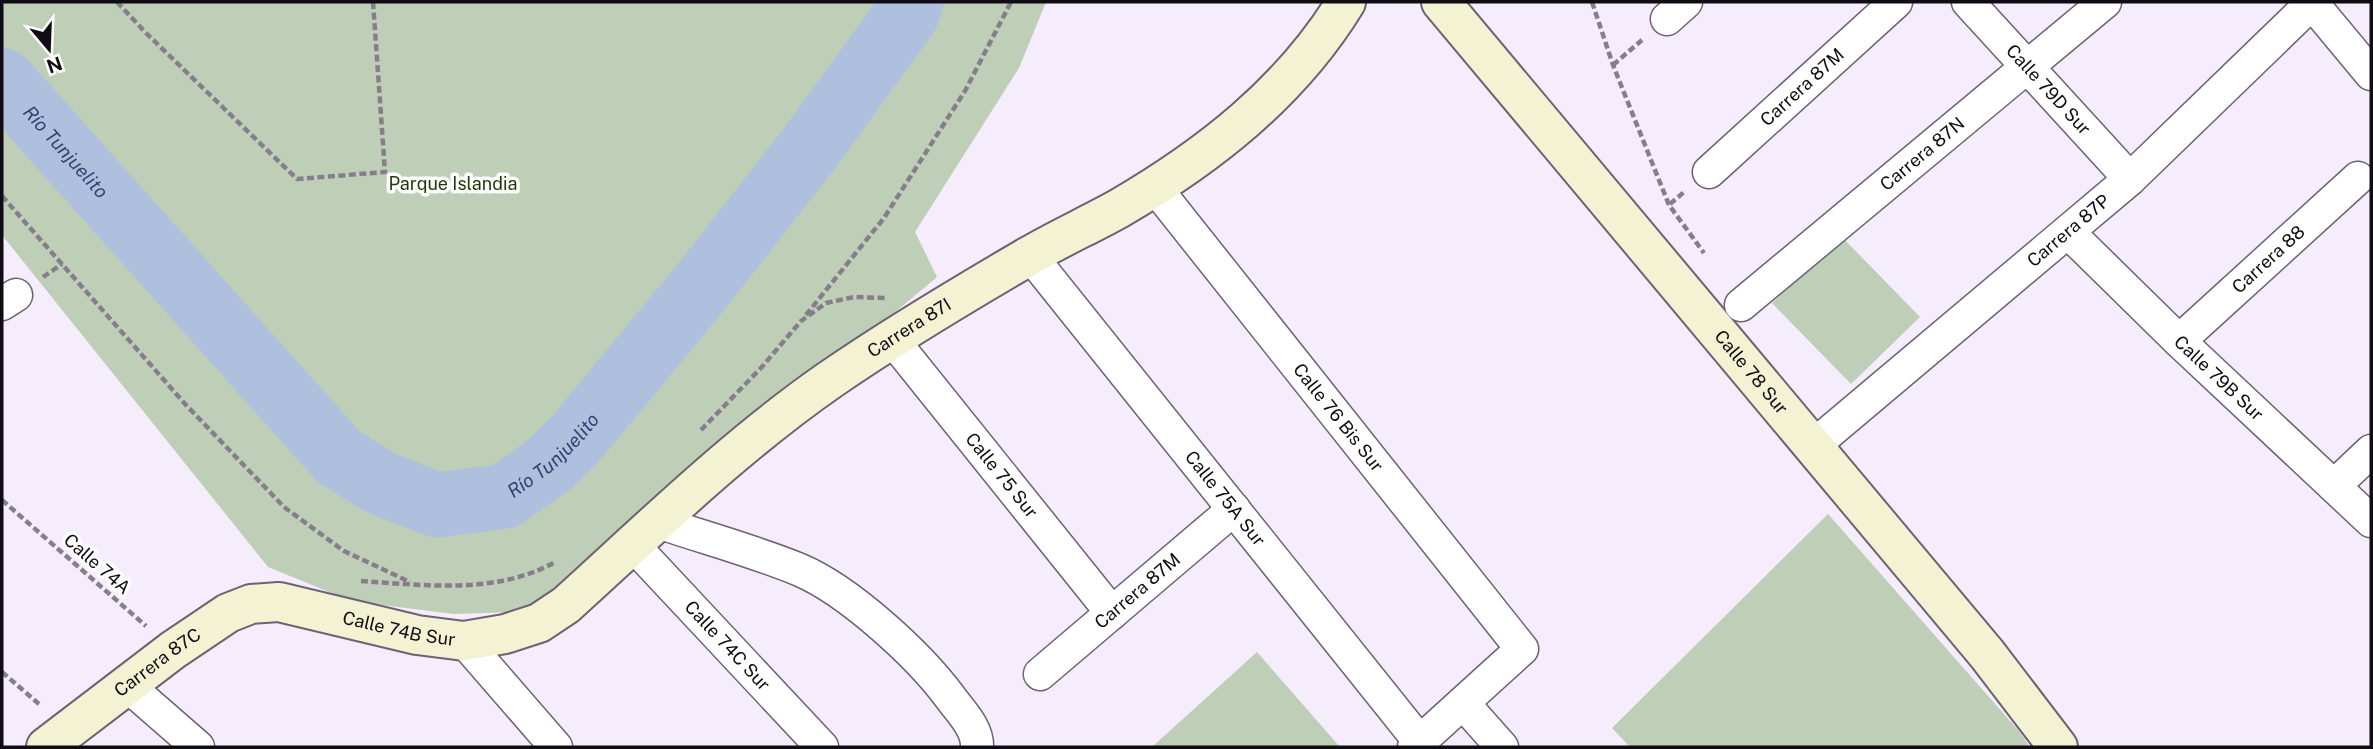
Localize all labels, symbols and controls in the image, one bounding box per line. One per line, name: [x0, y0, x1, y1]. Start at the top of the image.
north arrow: [14, 14, 84, 84]
street label: Calle 79D Sur: [2002, 40, 2095, 139]
street label: Carrera 87M: [1756, 44, 1848, 130]
text: N: [44, 52, 65, 78]
water label: Río Tunjuelito: [19, 101, 113, 202]
street label: Carrera 87N: [1876, 113, 1968, 195]
park label: Parque Islandia: [389, 173, 517, 194]
street label: Carrera 87P: [2023, 190, 2114, 271]
street label: Carrera 88: [2228, 221, 2309, 297]
street label: Carrera 87I: [863, 294, 955, 362]
street label: Calle 78 Sur: [1710, 326, 1793, 418]
street label: Calle 79B Sur: [2170, 331, 2268, 425]
street label: Calle 76 Bis Sur: [1289, 359, 1388, 476]
water label: Río Tunjuelito: [503, 408, 603, 502]
street label: Calle 75 Sur: [961, 428, 1042, 522]
street label: Calle 75A Sur: [1181, 446, 1270, 550]
street label: Calle 74A: [60, 529, 135, 598]
street label: Carrera 87M: [1090, 548, 1184, 633]
street label: Calle 74C Sur: [681, 596, 775, 695]
street label: Calle 74B Sur: [341, 607, 457, 650]
street label: Carrera 87C: [110, 623, 204, 701]

